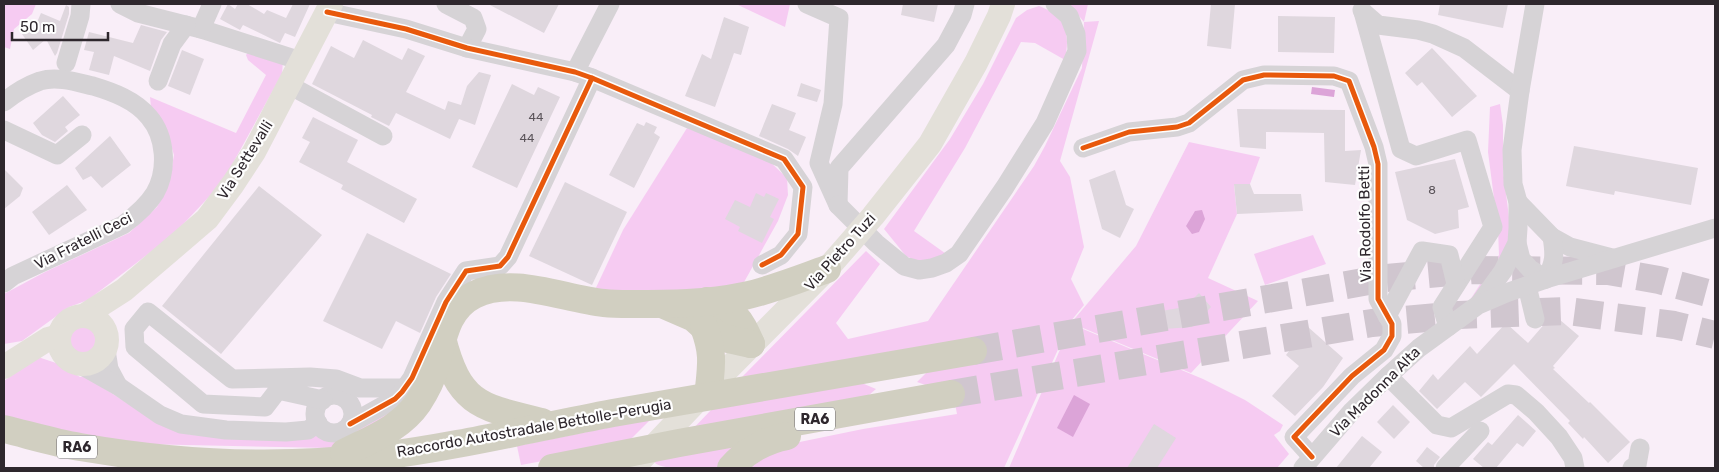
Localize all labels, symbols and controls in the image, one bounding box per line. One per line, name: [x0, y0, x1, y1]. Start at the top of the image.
scale bar: [12, 10, 109, 42]
text: 50 m: [20, 18, 55, 36]
house number: 44: [529, 110, 544, 124]
street label: Via Settevalli: [213, 117, 277, 203]
house number: 44: [520, 131, 535, 145]
street label: Via Rodolfo Betti: [1355, 166, 1375, 282]
house number: 8: [1428, 183, 1436, 197]
street label: Via Fratelli Ceci: [31, 209, 135, 273]
street label: Via Pietro Tuzi: [800, 210, 880, 294]
street label: Via Madonna Alta: [1326, 343, 1424, 441]
street label: Raccordo Autostradale Bettolle-Perugia: [395, 395, 673, 461]
road number: RA6: [795, 408, 835, 430]
road number: RA6: [57, 436, 97, 458]

